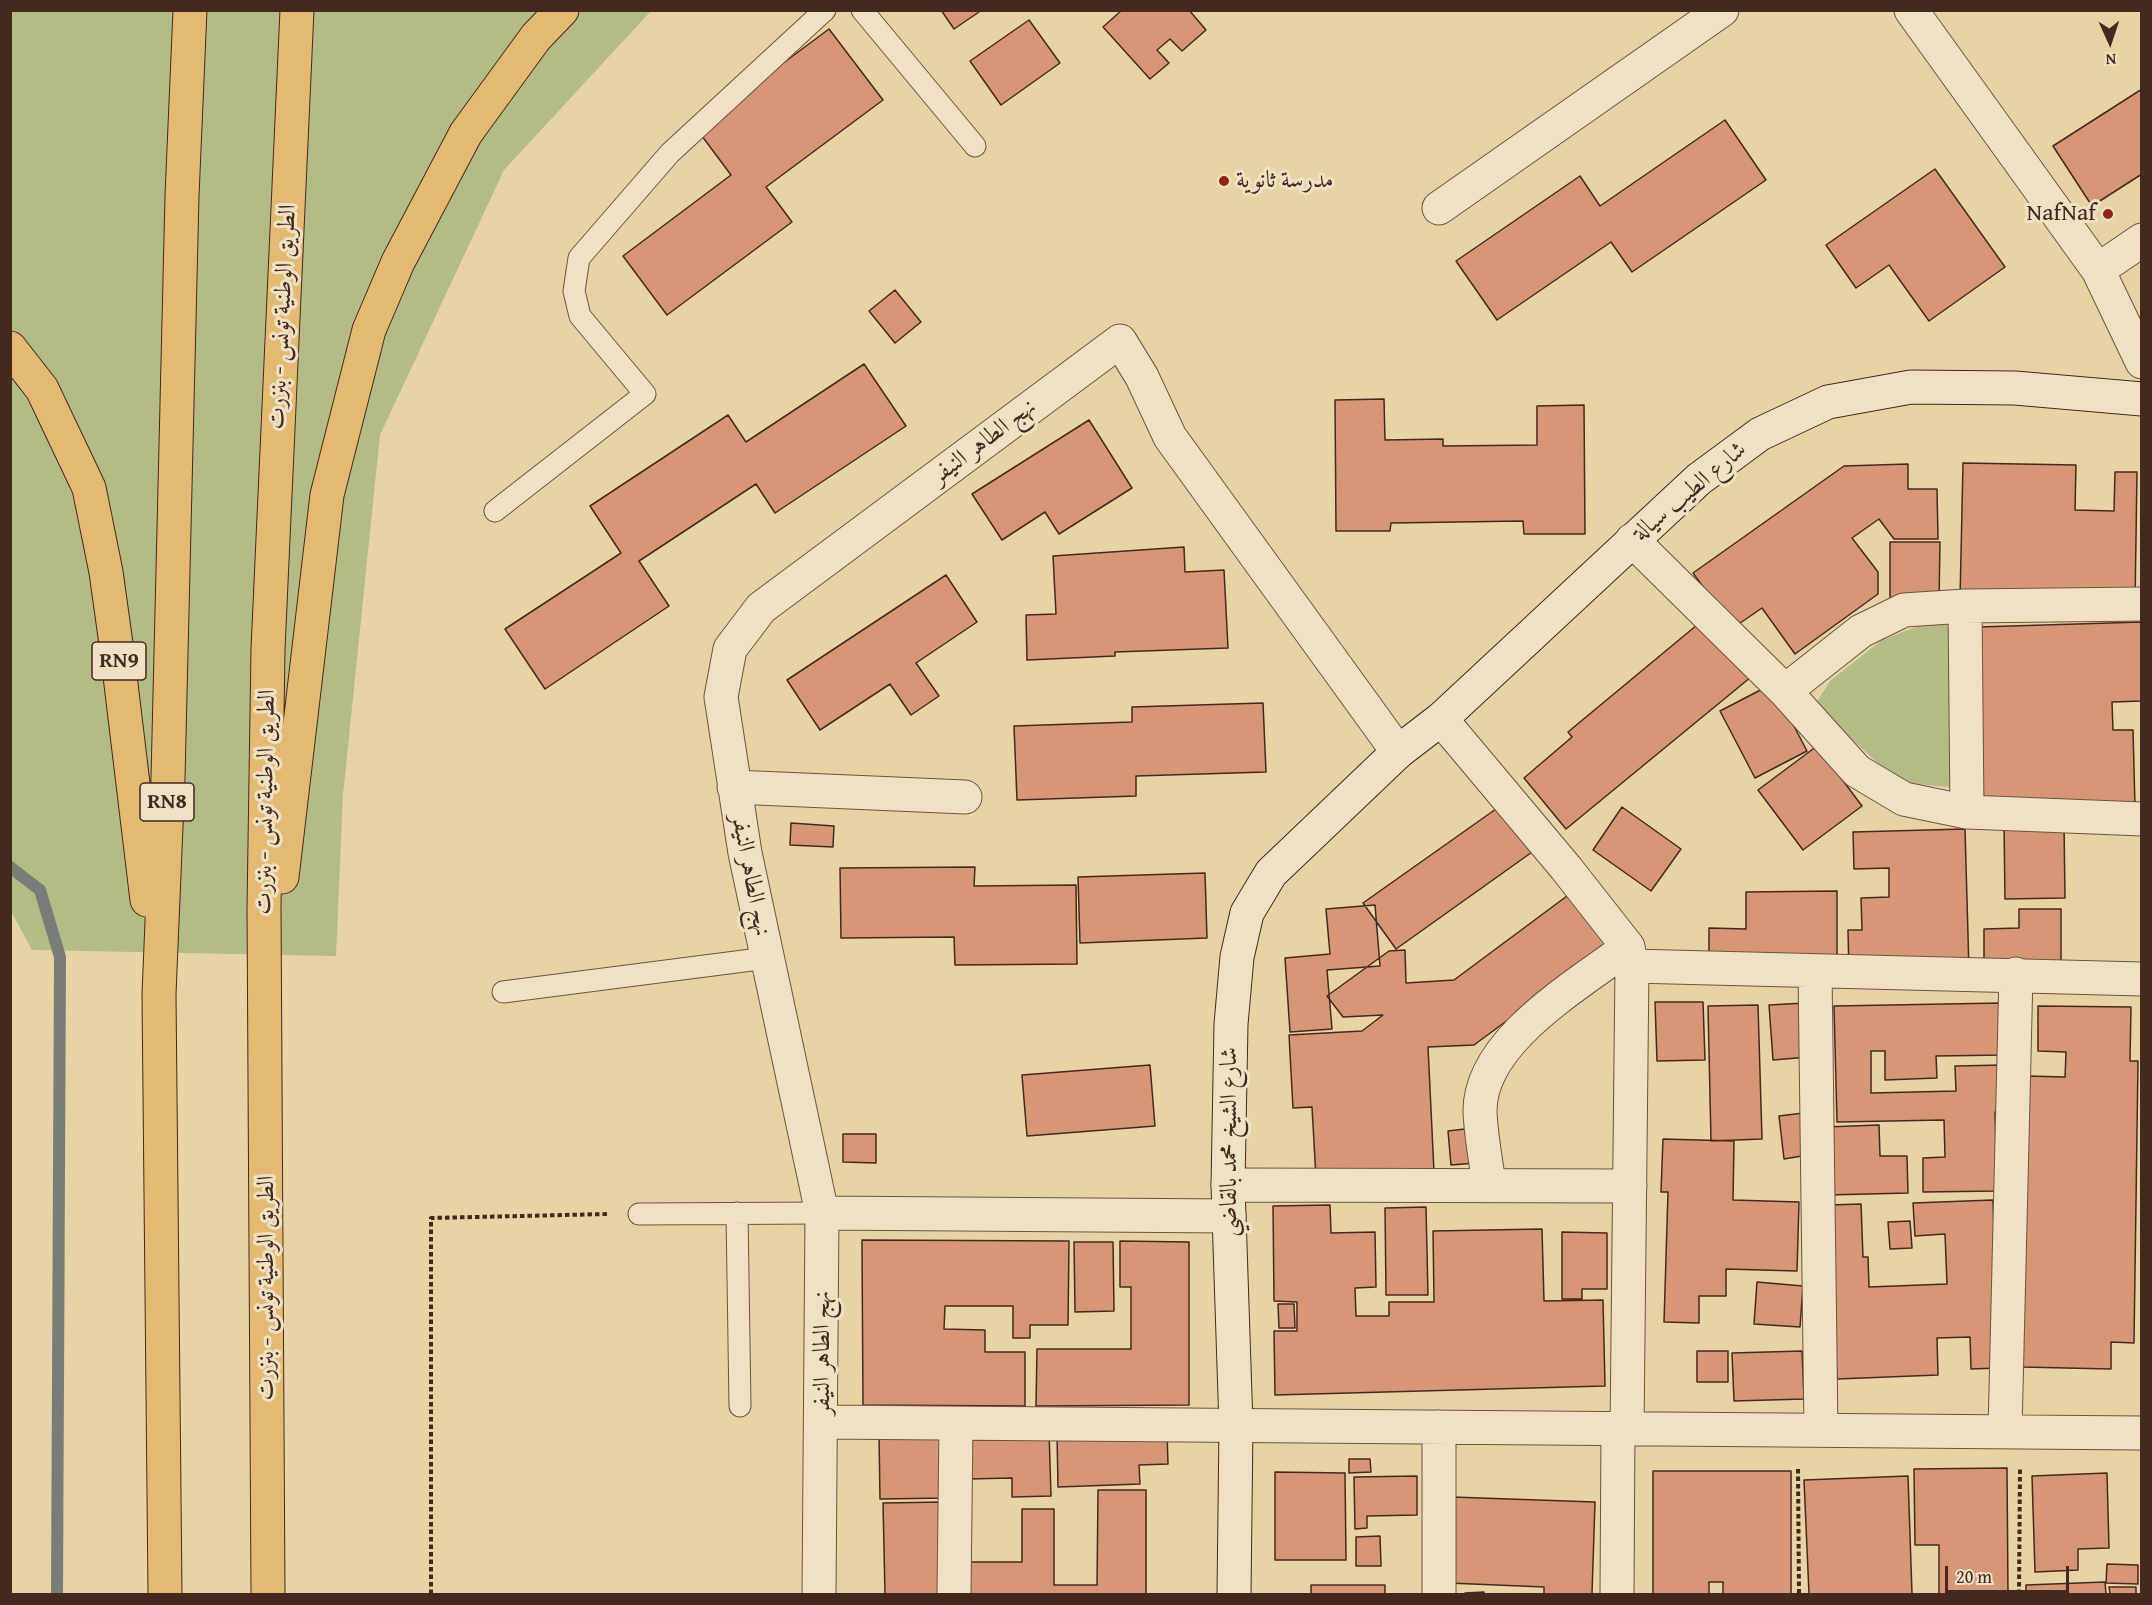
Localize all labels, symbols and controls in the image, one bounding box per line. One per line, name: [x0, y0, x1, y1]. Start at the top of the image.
north arrow: [2080, 12, 2140, 72]
text: N: [2105, 48, 2117, 72]
place label: مدرسة ثانوية: [1236, 167, 1334, 195]
marker: مدرسة ثانوية: [1217, 174, 1231, 188]
place label: NafNaf: [2027, 200, 2096, 228]
street label: الطريق الوطنية تونس - بنزرت: [263, 204, 303, 430]
marker: NafNaf: [2101, 207, 2115, 221]
street label: نهج الطاهر النيفر: [926, 393, 1042, 491]
street label: شارع الطيب سيالة: [1627, 436, 1753, 548]
road number: RN9: [92, 642, 146, 680]
street label: الطريق الوطنية تونس - بنزرت: [250, 689, 282, 915]
road number: RN8: [140, 783, 194, 821]
street label: نهج الطاهر النيفر: [724, 811, 776, 939]
street label: شارع الشيخ محمد بالقاضي: [1216, 1047, 1244, 1237]
street label: الطريق الوطنية تونس - بنزرت: [253, 1175, 281, 1401]
street label: نهج الطاهر النيفر: [809, 1291, 837, 1415]
scale bar: [1948, 1554, 2072, 1592]
text: 20 m: [1956, 1563, 1992, 1590]

